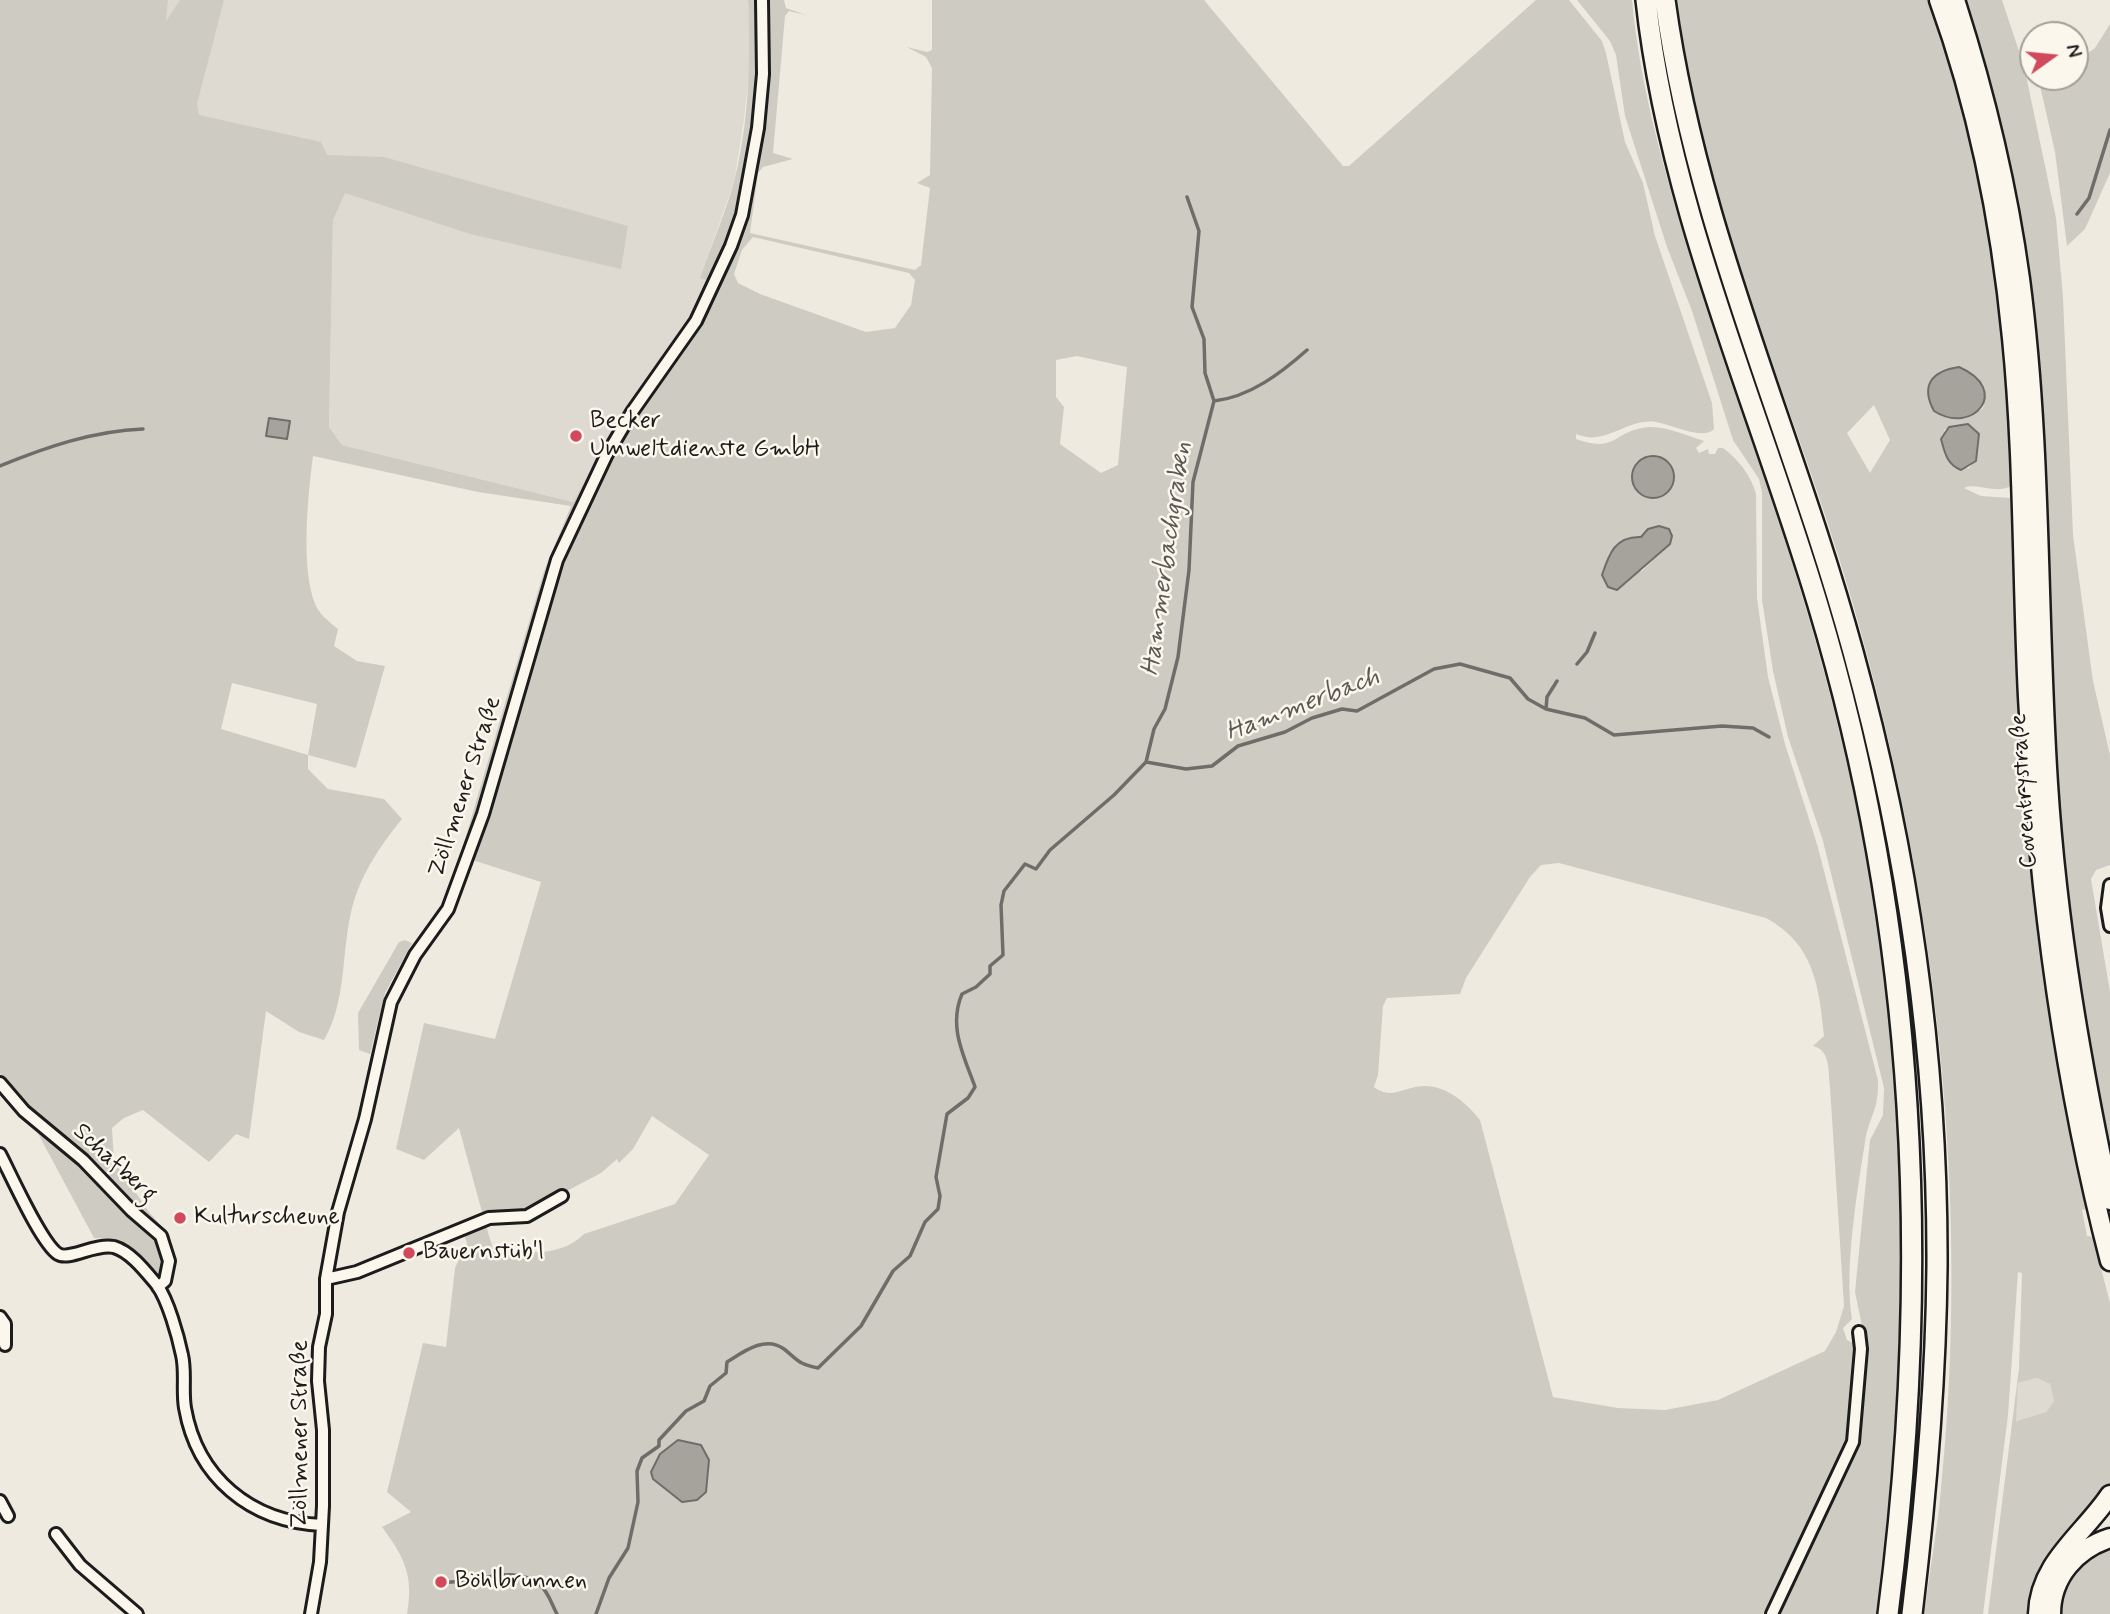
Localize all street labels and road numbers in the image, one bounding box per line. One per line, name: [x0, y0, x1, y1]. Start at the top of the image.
street label: Zöllmener Straße: [423, 693, 509, 881]
street label: Coventrystraße: [2005, 713, 2045, 869]
street label: Schafberg: [66, 1118, 162, 1210]
street label: Zöllmener Straße: [287, 1340, 315, 1528]

